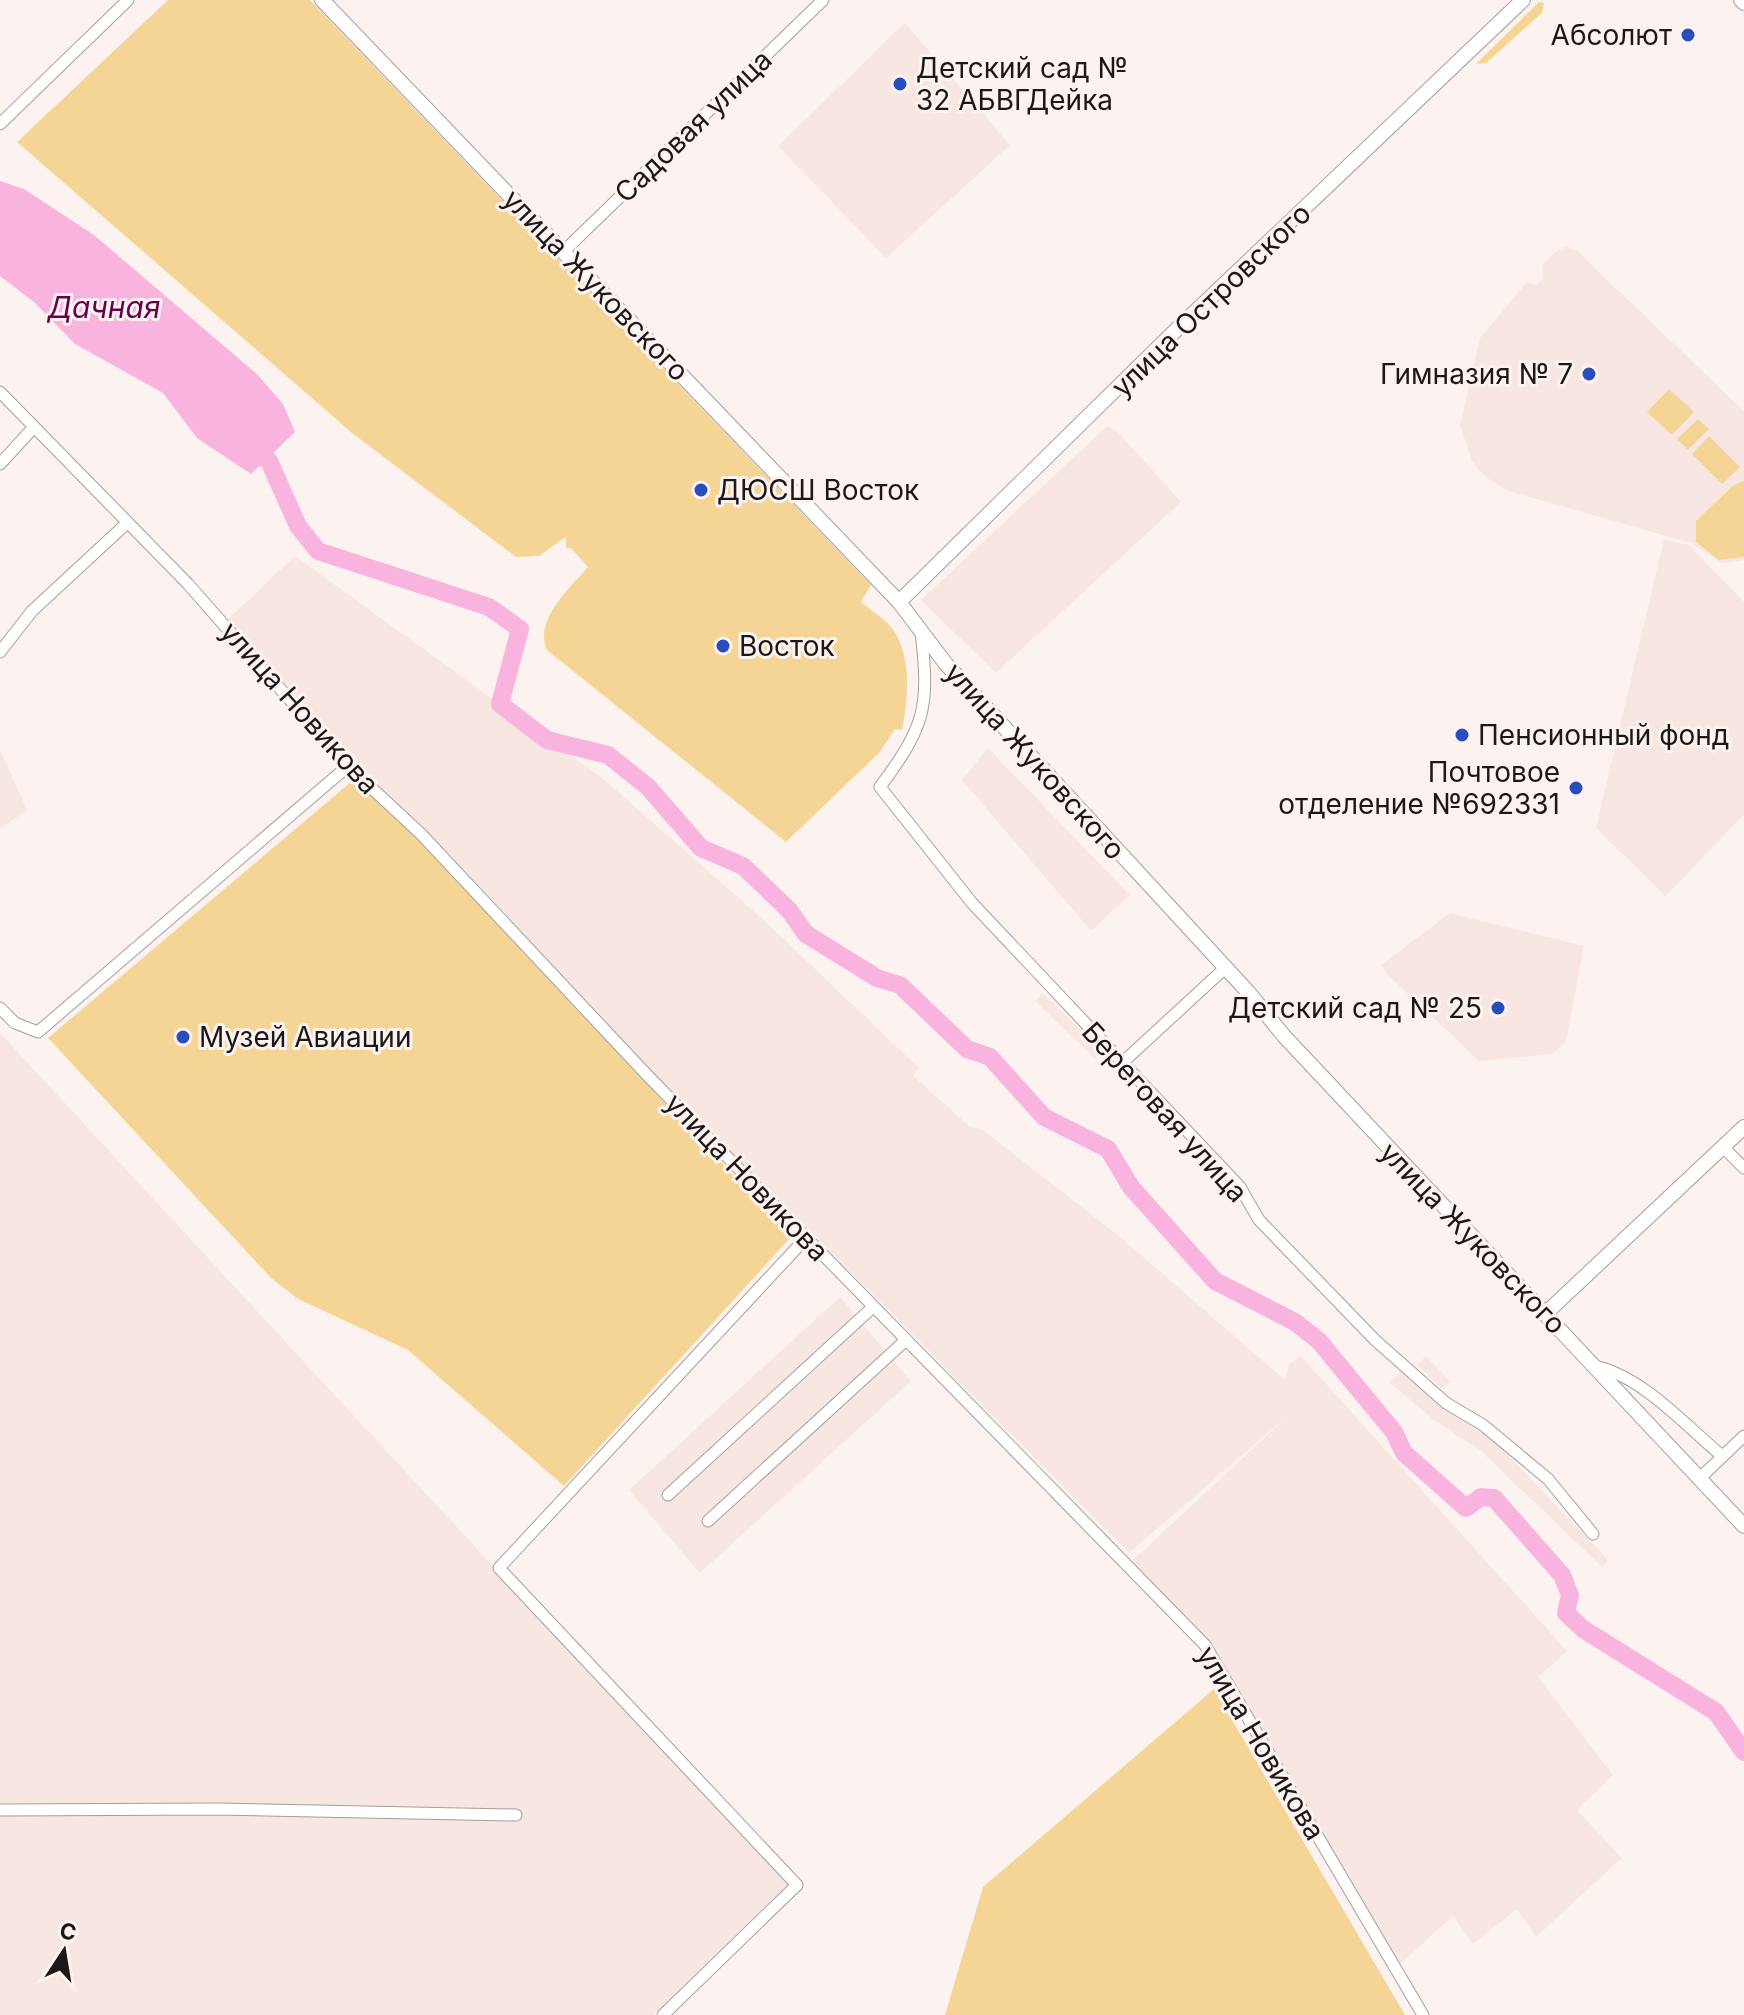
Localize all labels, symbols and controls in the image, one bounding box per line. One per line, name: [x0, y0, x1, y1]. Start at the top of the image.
place label: Абсолют: [1551, 18, 1672, 52]
marker: Абсолют: [1679, 26, 1697, 44]
street label: Садовая улица: [607, 43, 779, 209]
place label: Детский сад № 32 АБВГДейка: [916, 51, 1128, 117]
marker: Детский сад № 32 АБВГДейка: [891, 75, 909, 93]
street label: улица Жуковского: [496, 182, 696, 388]
street label: улица Островского: [1104, 196, 1318, 404]
water label: Дачная: [46, 289, 161, 325]
place label: Гимназия № 7: [1380, 357, 1573, 391]
marker: Гимназия № 7: [1580, 365, 1598, 383]
place label: ДЮСШ Восток: [717, 473, 919, 507]
marker: ДЮСШ Восток: [692, 481, 710, 499]
street label: улица Новикова: [214, 615, 386, 801]
place label: Восток: [739, 629, 835, 663]
marker: Восток: [714, 637, 732, 655]
street label: улица Жуковского: [938, 656, 1132, 866]
place label: Пенсионный фонд: [1478, 718, 1729, 752]
marker: Пенсионный фонд: [1453, 726, 1471, 744]
place label: Почтовое отделение №692331: [1278, 755, 1560, 821]
marker: Почтовое отделение №692331: [1567, 779, 1585, 797]
place label: Детский сад № 25: [1228, 991, 1482, 1025]
marker: Детский сад № 25: [1489, 999, 1507, 1017]
street label: Береговая улица: [1075, 1015, 1255, 1209]
place label: Музей Авиации: [199, 1020, 411, 1054]
marker: Музей Авиации: [174, 1028, 192, 1046]
street label: улица Новикова: [658, 1086, 836, 1268]
street label: улица Жуковского: [1373, 1135, 1573, 1341]
street label: улица Новикова: [1190, 1640, 1332, 1846]
north arrow: [24, 1911, 104, 1991]
text: С: [57, 1917, 79, 1946]

